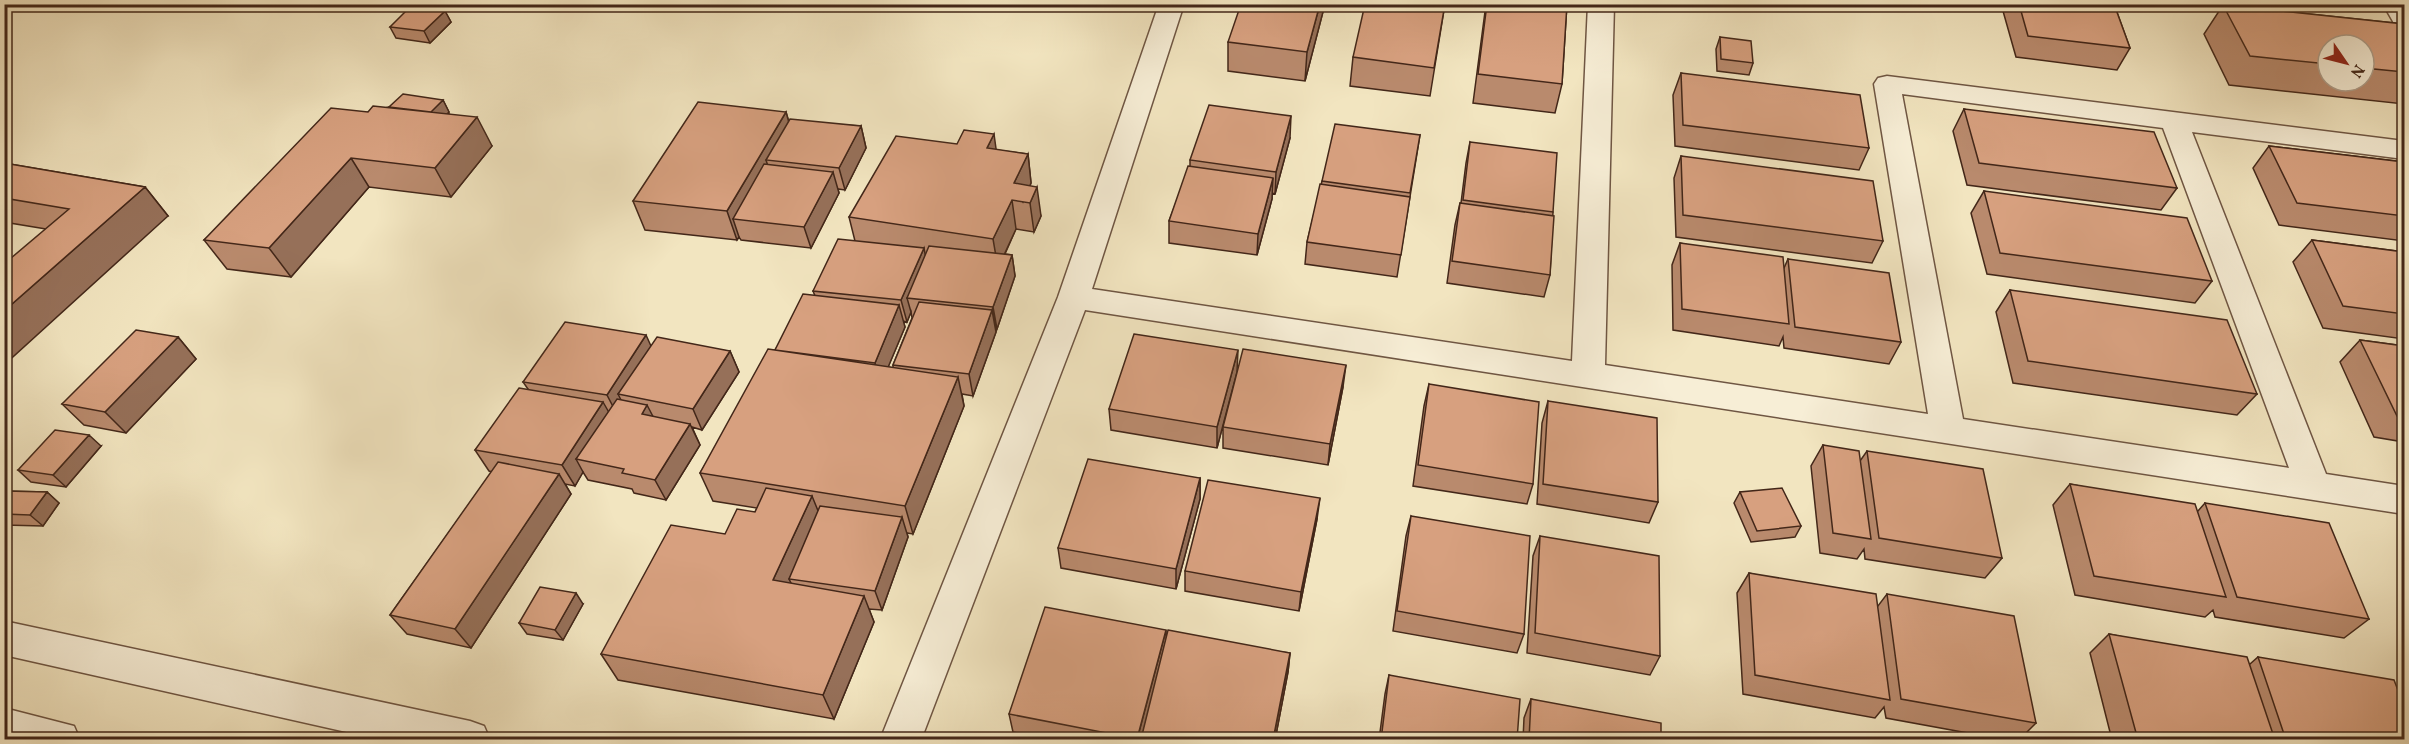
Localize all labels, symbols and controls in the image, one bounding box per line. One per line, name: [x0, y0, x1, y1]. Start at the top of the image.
north arrow: [2316, 33, 2376, 93]
text: N: [2344, 59, 2369, 82]

